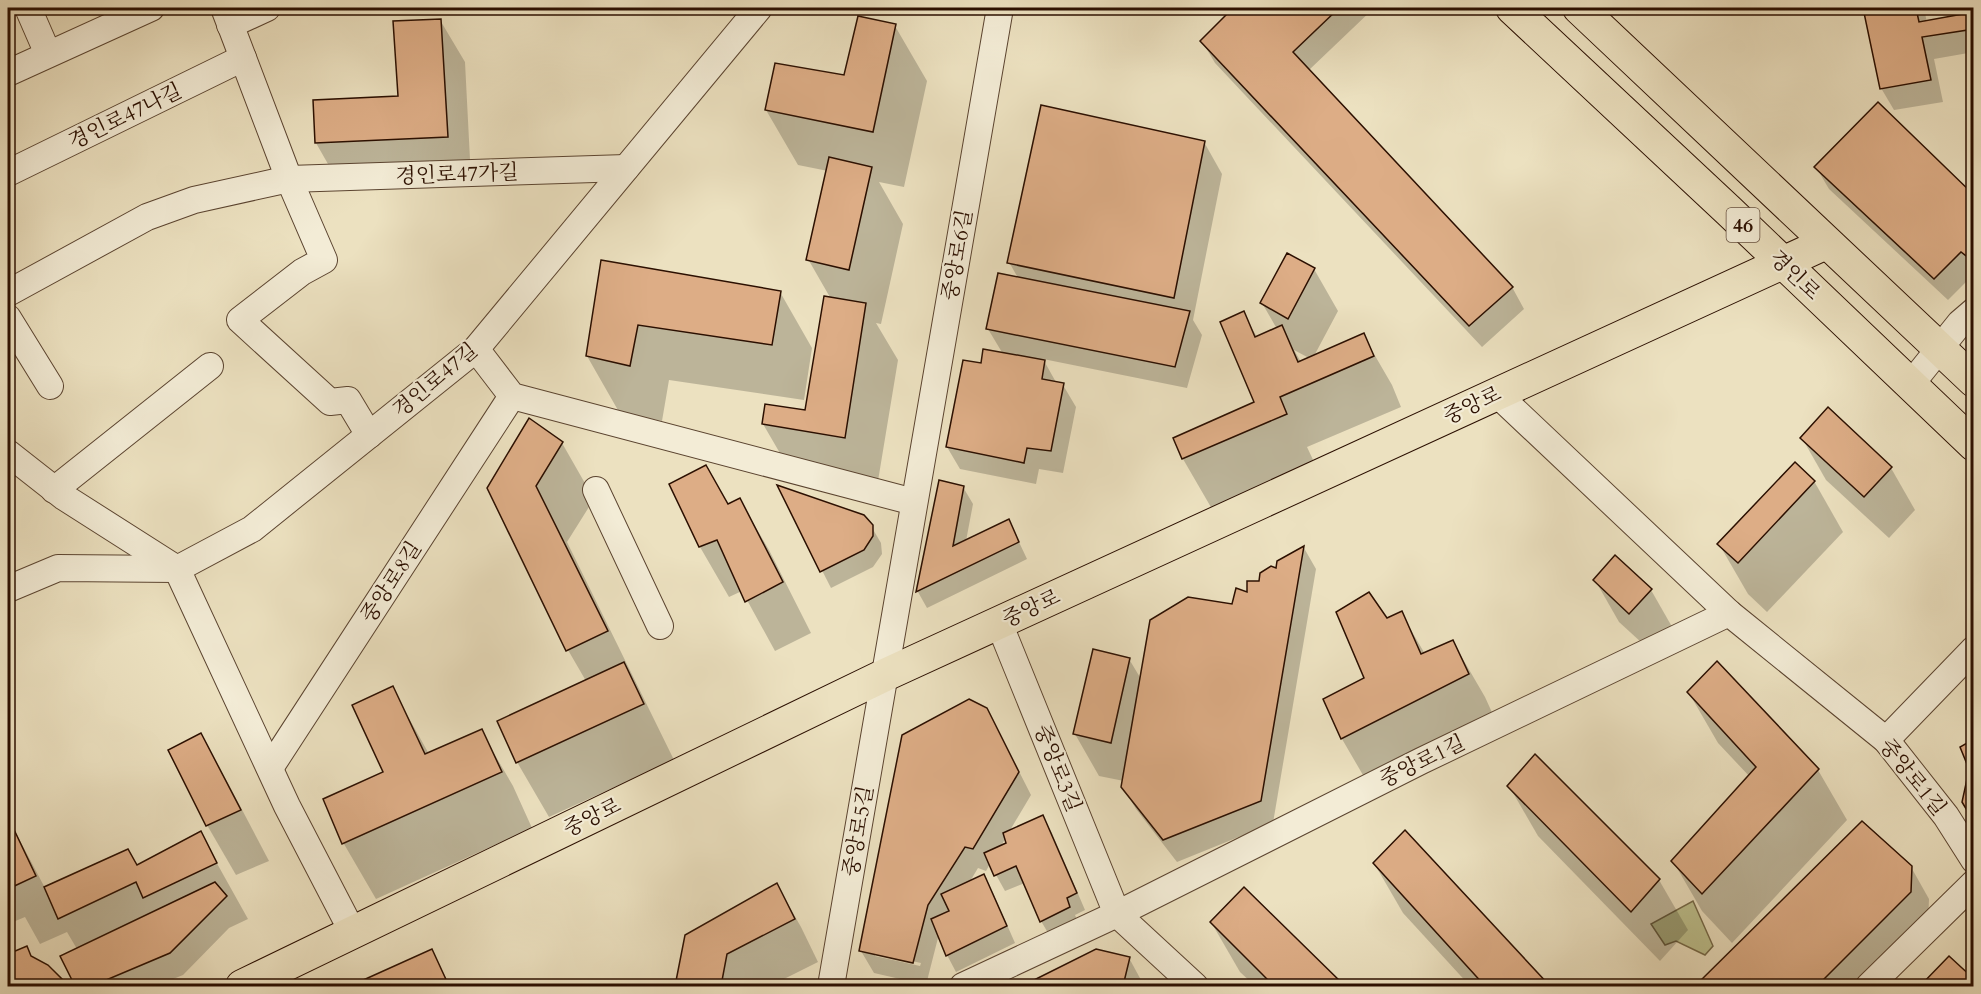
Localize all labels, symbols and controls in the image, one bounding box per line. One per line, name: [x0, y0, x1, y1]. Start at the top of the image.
street label: 경인로47나길: [64, 76, 187, 156]
street label: 경인로47가길: [395, 158, 519, 191]
street label: 중앙로6길: [935, 207, 980, 303]
road number: 46: [1726, 208, 1760, 242]
street label: 경인로: [1763, 244, 1827, 307]
street label: 경인로47길: [387, 336, 484, 424]
street label: 중앙로: [1439, 379, 1506, 431]
street label: 중앙로8길: [354, 536, 429, 629]
street label: 중앙로: [998, 582, 1065, 634]
street label: 중앙로3길: [1027, 720, 1088, 816]
street label: 중앙로1길: [1375, 728, 1470, 795]
street label: 중앙로1길: [1872, 732, 1953, 822]
street label: 중앙로5길: [836, 783, 881, 879]
street label: 중앙로: [559, 791, 626, 844]

